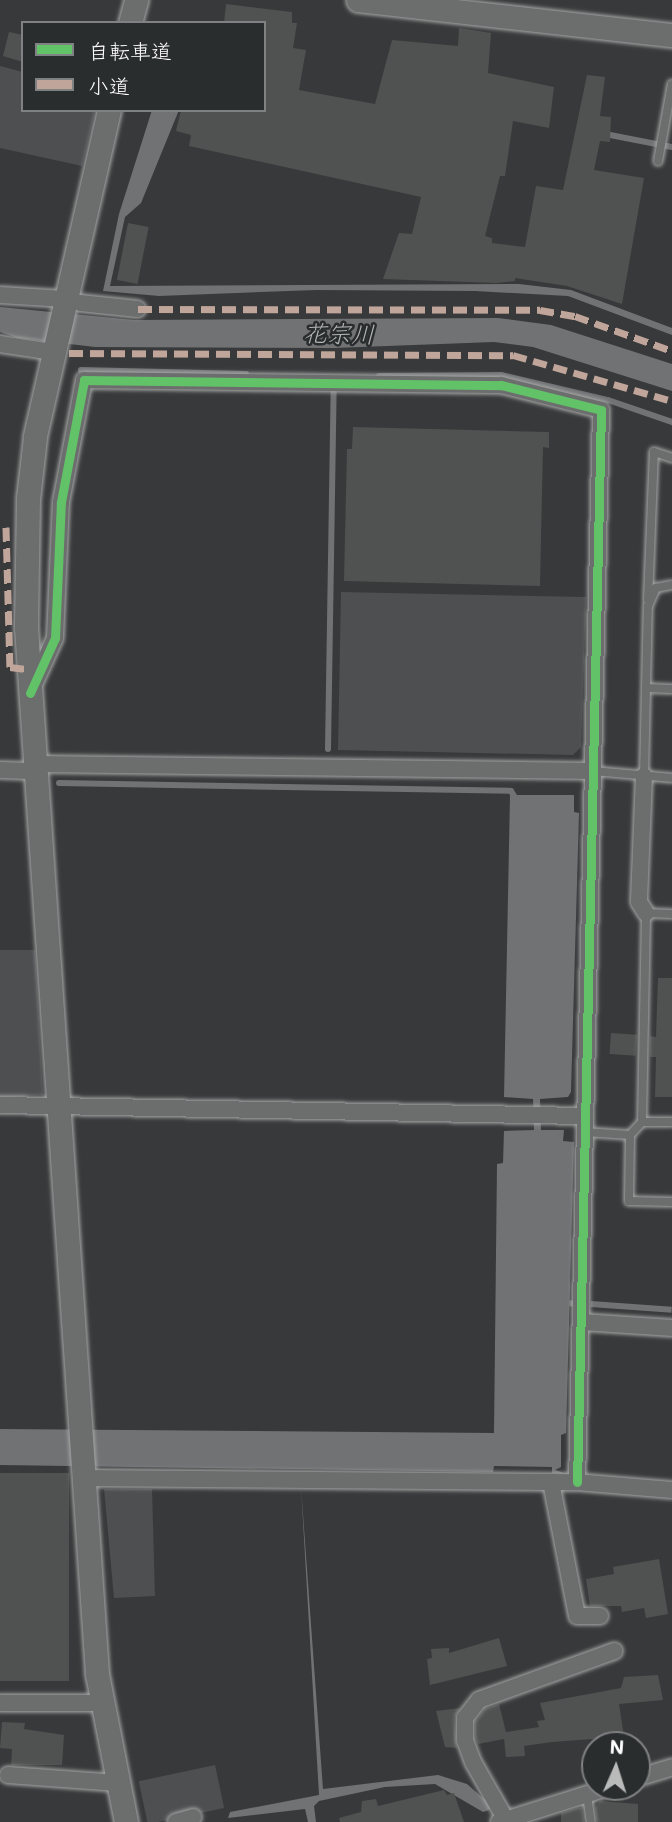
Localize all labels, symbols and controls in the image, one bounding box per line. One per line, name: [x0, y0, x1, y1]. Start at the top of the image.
legend: [21, 21, 266, 112]
text: 自転車道: [88, 37, 172, 64]
text: 小道: [88, 72, 130, 99]
water label: 花宗川: [303, 318, 375, 348]
north arrow: [581, 1731, 651, 1801]
text: N: [609, 1734, 625, 1759]

